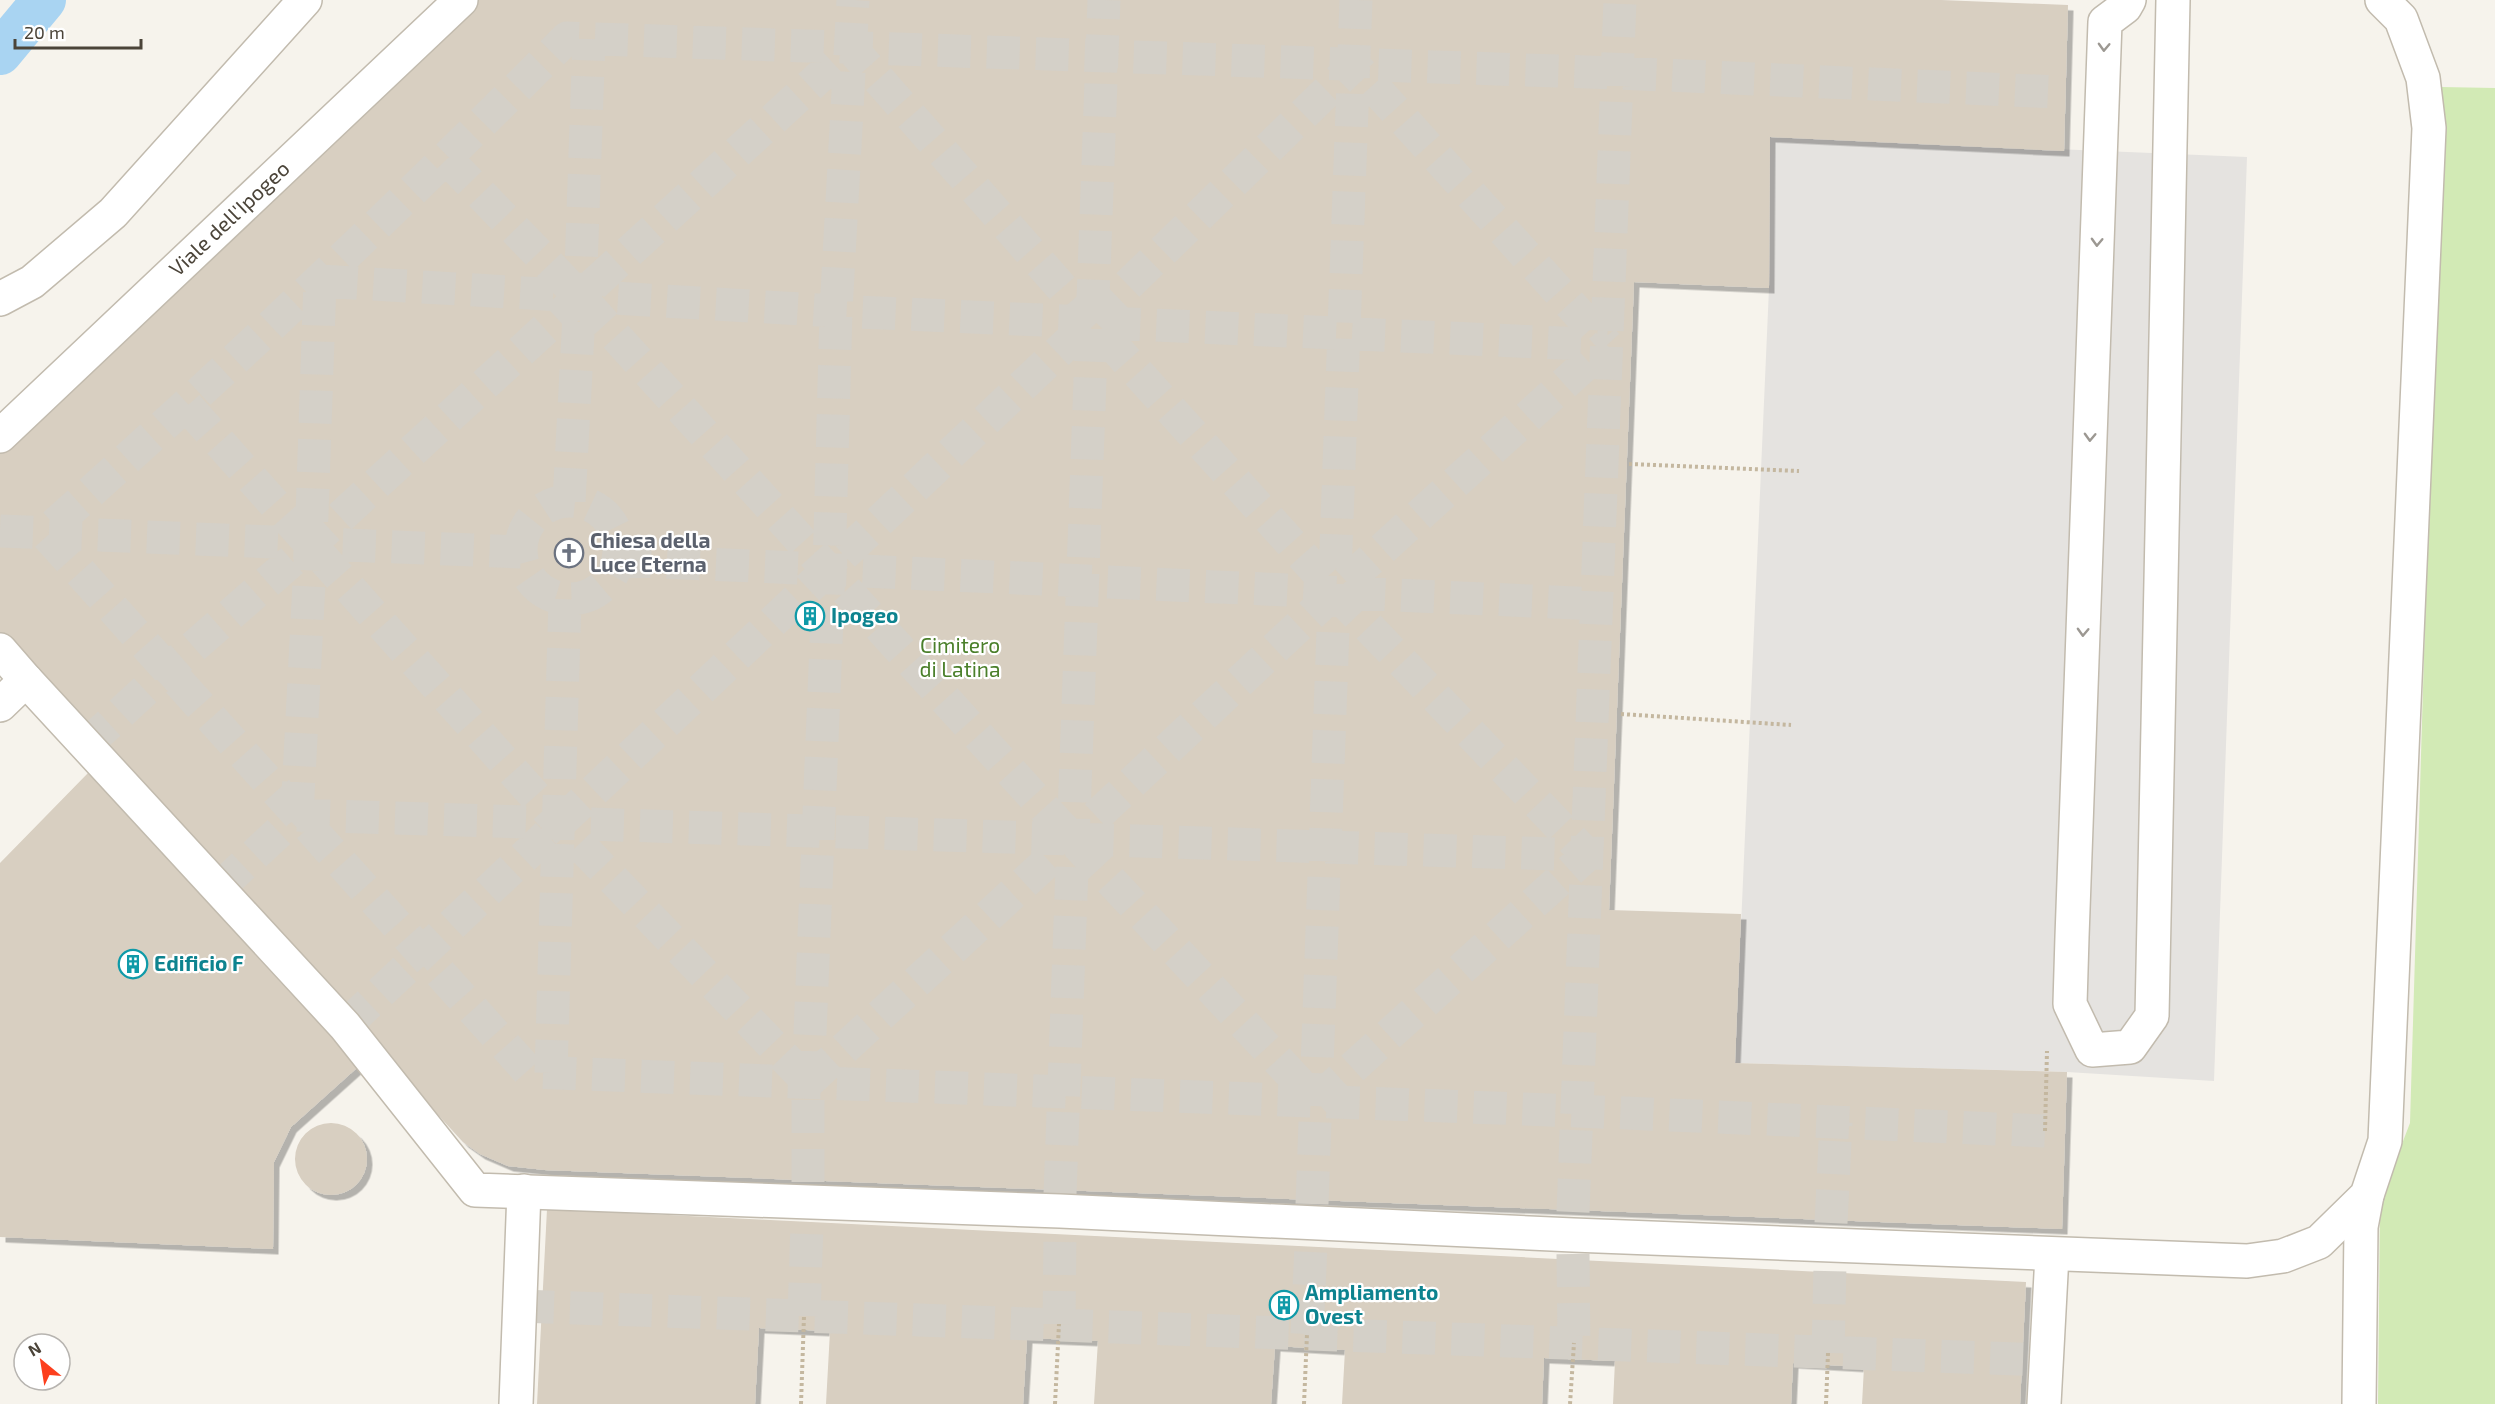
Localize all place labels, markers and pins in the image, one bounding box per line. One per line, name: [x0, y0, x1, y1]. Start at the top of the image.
place label: Chiesa della Luce Eterna: [590, 527, 710, 576]
church icon: Chiesa della Luce Eterna: [553, 537, 585, 569]
building icon: Ipogeo: [794, 600, 826, 632]
place label: Ipogeo: [831, 602, 898, 627]
building icon: Edificio F: [117, 948, 149, 980]
place label: Edificio F: [154, 950, 244, 975]
place label: Ampliamento Ovest: [1305, 1279, 1438, 1328]
building icon: Ampliamento Ovest: [1268, 1289, 1300, 1321]

